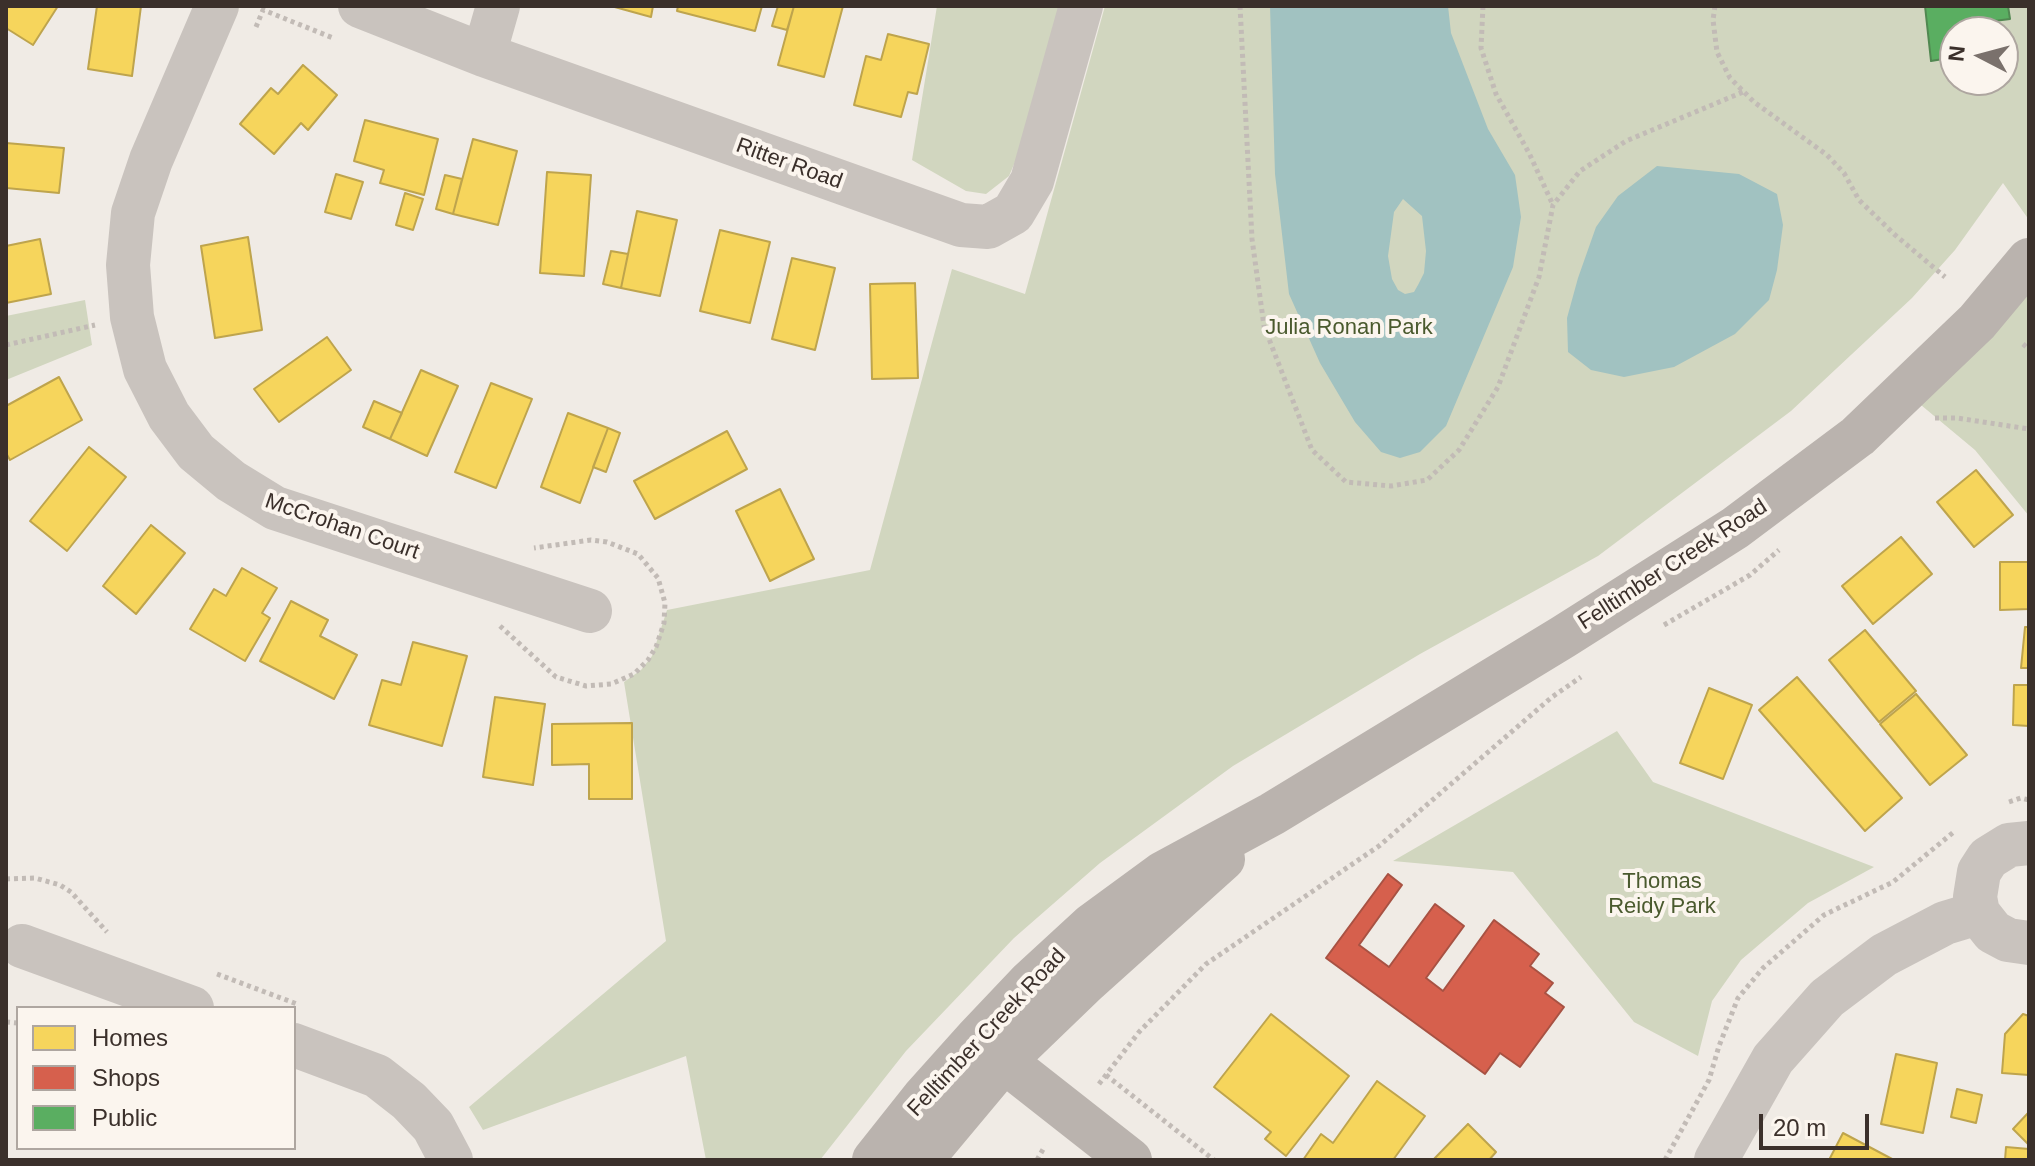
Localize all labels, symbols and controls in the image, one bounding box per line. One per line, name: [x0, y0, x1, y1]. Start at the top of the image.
north arrow: [1939, 16, 2019, 96]
text: N: [1943, 44, 1970, 63]
street label: Ritter Road: [732, 133, 846, 195]
park label: Julia Ronan Park: [1265, 315, 1433, 341]
street label: McCrohan Court: [261, 488, 423, 566]
street label: Felltimber Creek Road: [1574, 494, 1772, 636]
park label: Thomas Reidy Park: [1608, 869, 1716, 920]
street label: Felltimber Creek Road: [902, 944, 1072, 1122]
legend: [16, 1006, 296, 1150]
text: Homes: [92, 1024, 168, 1051]
text: Shops: [92, 1064, 160, 1091]
scale bar: [1763, 1098, 1873, 1148]
text: Public: [92, 1104, 157, 1131]
text: 20 m: [1773, 1114, 1826, 1141]

